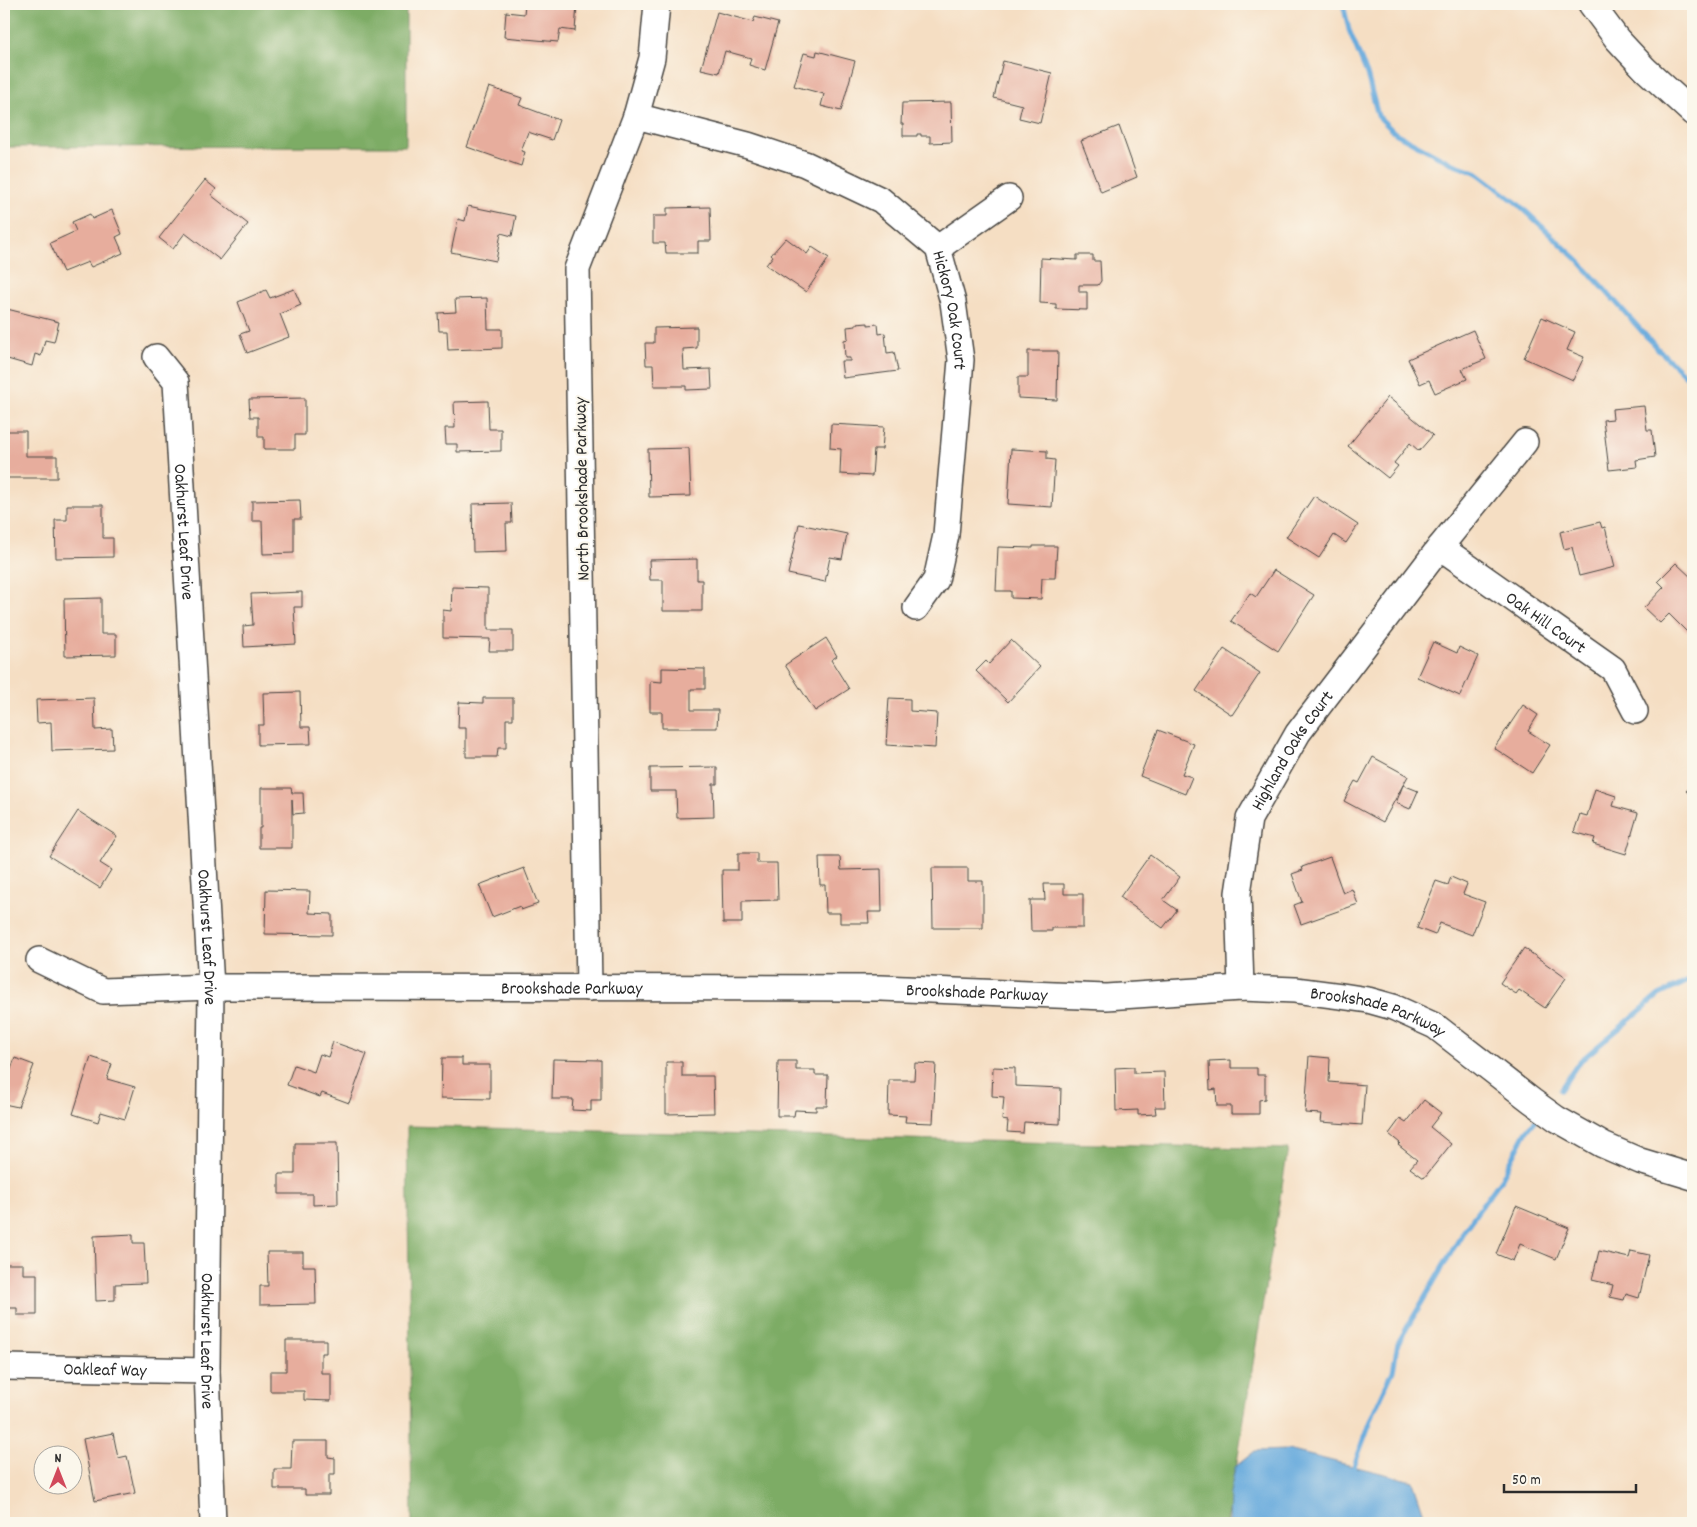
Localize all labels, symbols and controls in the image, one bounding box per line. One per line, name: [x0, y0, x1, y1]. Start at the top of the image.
street label: Hickory Oak Court: [924, 248, 971, 371]
street label: North Brookshade Parkway: [569, 396, 598, 581]
street label: Oakhurst Leaf Drive: [166, 463, 199, 601]
street label: Oak Hill Court: [1499, 587, 1591, 661]
street label: Highland Oaks Court: [1246, 686, 1341, 816]
street label: Oakhurst Leaf Drive: [189, 868, 221, 1005]
street label: Brookshade Parkway: [501, 977, 643, 1003]
street label: Brookshade Parkway: [905, 979, 1049, 1010]
street label: Brookshade Parkway: [1308, 982, 1451, 1045]
street label: Oakhurst Leaf Drive: [192, 1273, 218, 1410]
street label: Oakleaf Way: [63, 1358, 148, 1385]
north arrow: [32, 1444, 82, 1494]
text: N: [55, 1449, 62, 1469]
scale bar: [1504, 1462, 1637, 1494]
text: 50 m: [1512, 1470, 1541, 1492]

